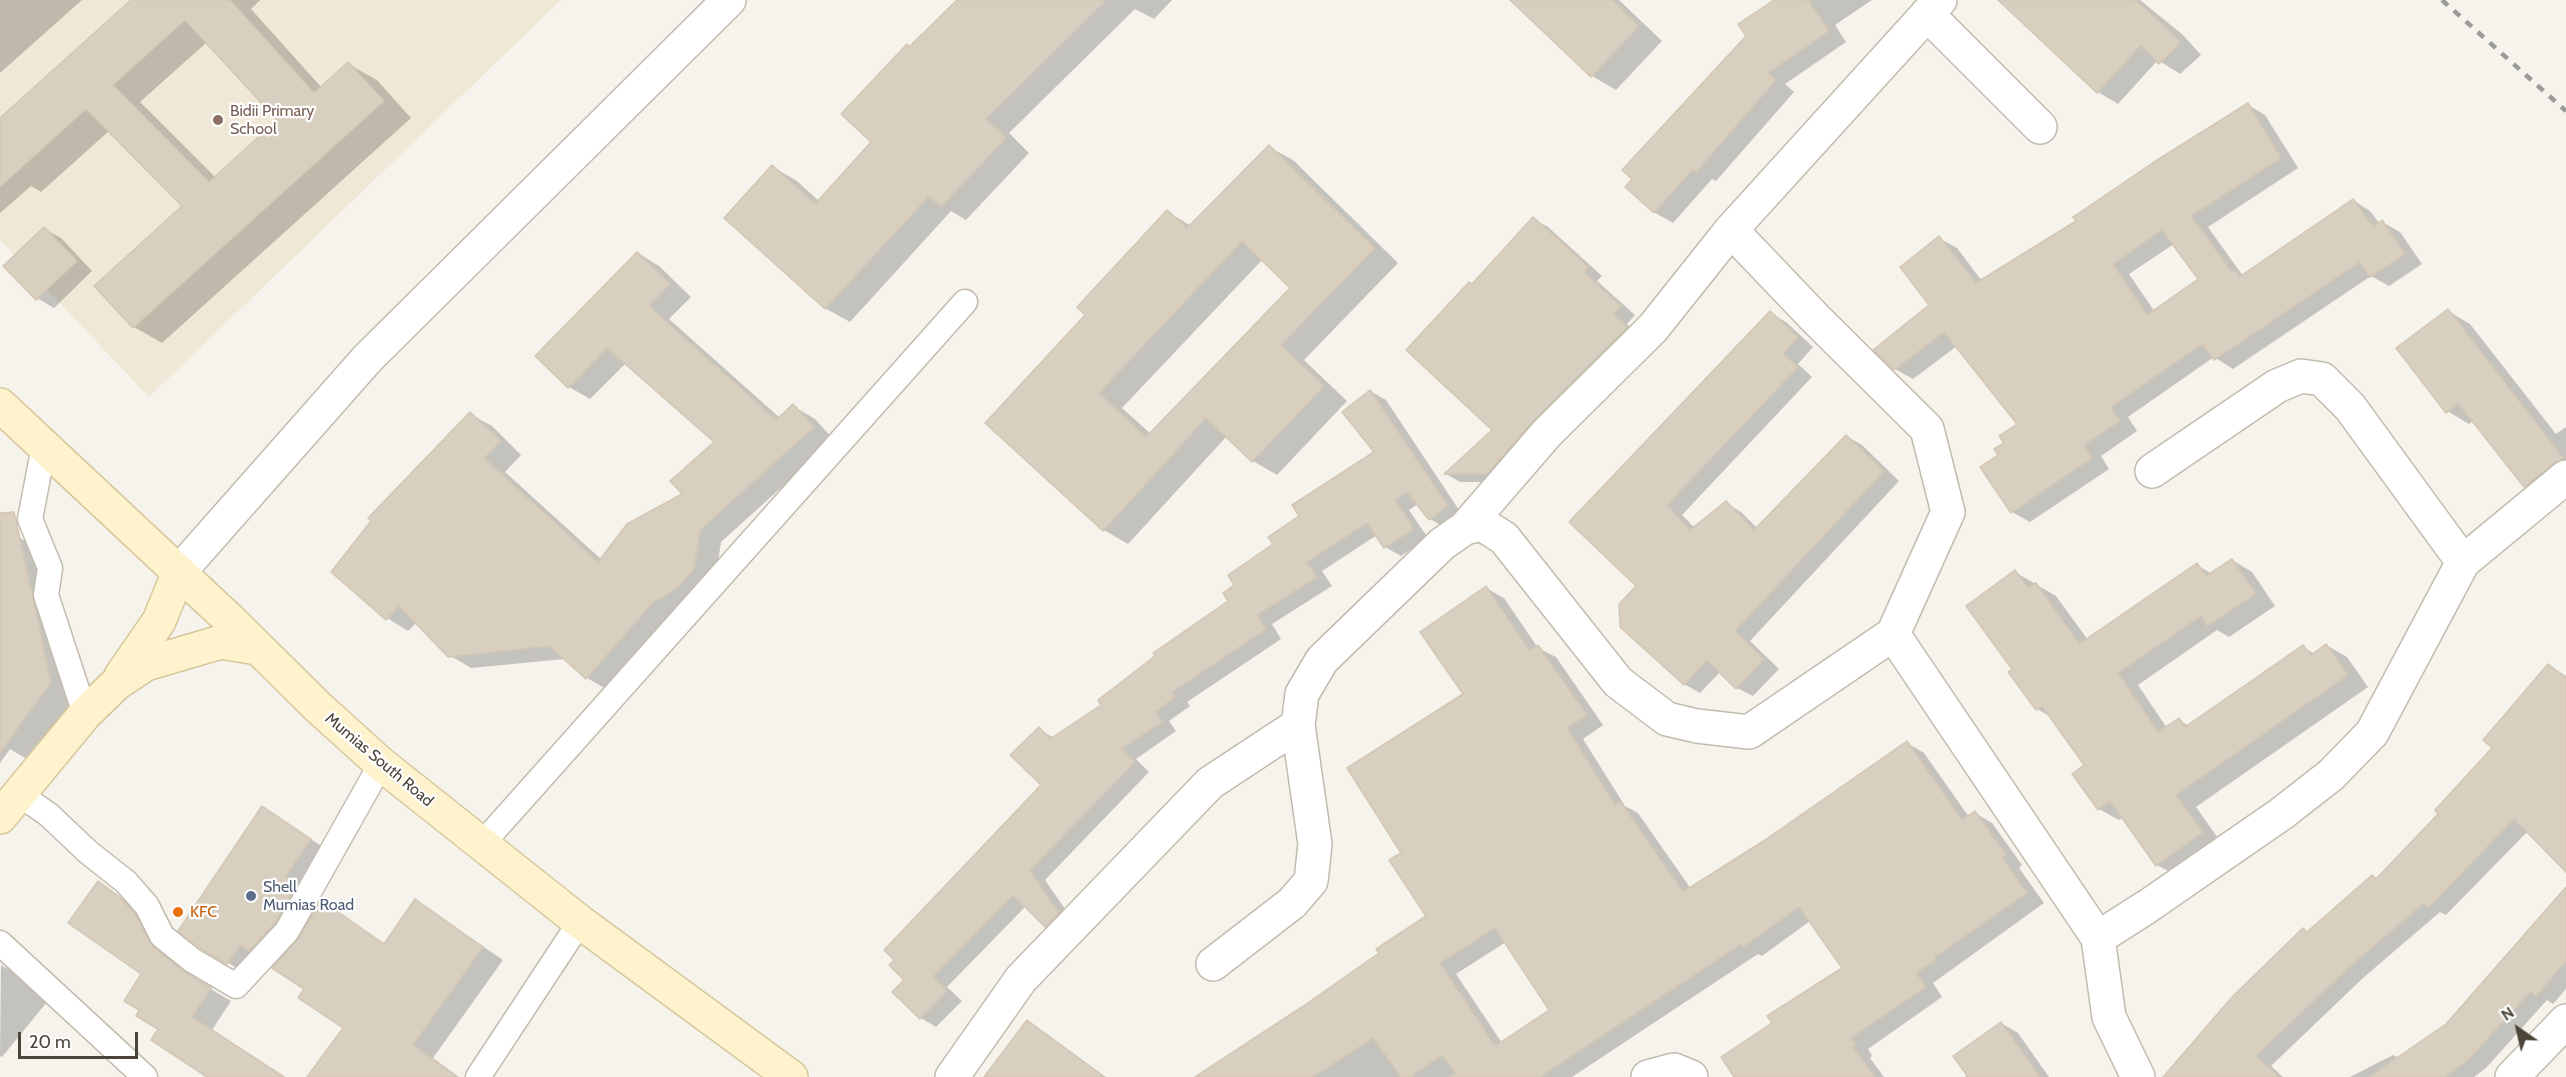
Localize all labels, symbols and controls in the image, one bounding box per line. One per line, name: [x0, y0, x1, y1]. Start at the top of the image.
place label: Bidii Primary School: [230, 101, 314, 139]
marker: Bidii Primary School: [211, 113, 225, 127]
street label: Mumias South Road: [321, 709, 437, 811]
place label: Shell Mumias Road: [263, 877, 354, 915]
marker: Shell Mumias Road: [244, 889, 258, 903]
place label: KFC: [190, 902, 217, 922]
marker: KFC: [171, 905, 185, 919]
north arrow: [2488, 999, 2548, 1059]
text: N: [2498, 1003, 2518, 1025]
scale bar: [21, 1020, 141, 1058]
text: 20 m: [29, 1031, 71, 1053]

